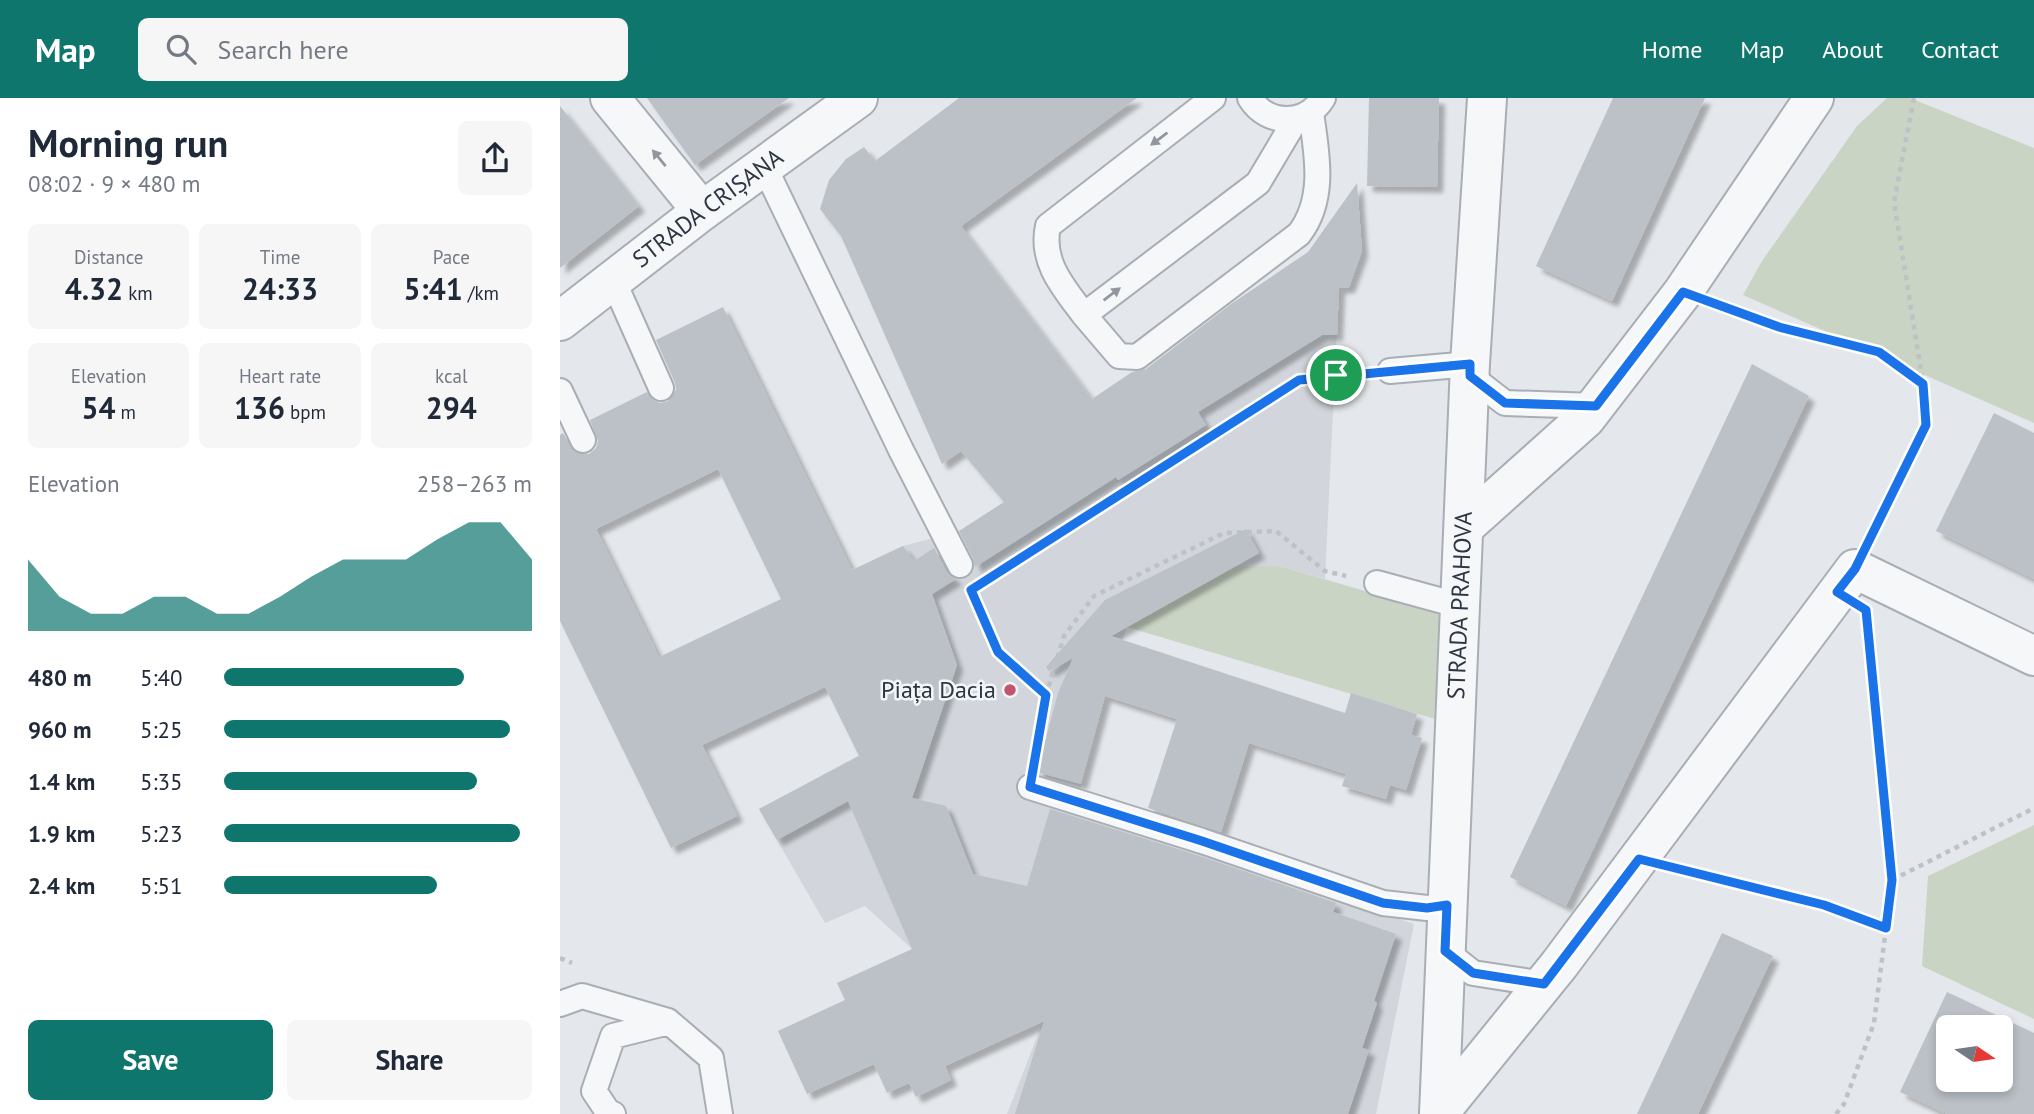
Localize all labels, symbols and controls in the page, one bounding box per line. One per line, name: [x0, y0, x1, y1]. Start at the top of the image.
search box: [138, 18, 628, 81]
text: Map: [35, 28, 96, 71]
icon: search: [162, 30, 200, 68]
text: Search here: [218, 33, 349, 66]
text: Home: [1642, 34, 1702, 65]
text: Map: [1740, 34, 1784, 65]
text: About: [1822, 34, 1883, 65]
text: Contact: [1921, 34, 1999, 65]
text: Morning run: [28, 118, 228, 167]
button: share: [458, 121, 532, 195]
one-way arrow: [1150, 132, 1168, 146]
street label: STRADA CRIȘANA: [626, 141, 789, 274]
one-way arrow: [652, 150, 667, 167]
text: 08:02 · 9 × 480 m: [28, 169, 200, 198]
text: Distance: [74, 245, 143, 269]
text: Time: [260, 245, 300, 269]
text: Pace: [433, 245, 470, 269]
text: 4.32: [65, 269, 123, 308]
text: 24:33: [242, 269, 318, 308]
text: 5:41: [404, 269, 463, 308]
text: km: [123, 281, 153, 305]
text: /km: [463, 281, 499, 305]
one-way arrow: [1103, 286, 1121, 301]
pin: [1306, 345, 1366, 405]
icon: arrive: [1317, 356, 1355, 394]
text: Elevation: [71, 364, 147, 388]
text: Heart rate: [239, 364, 321, 388]
text: kcal: [435, 364, 468, 388]
text: 54: [81, 388, 115, 427]
text: 136: [234, 388, 285, 427]
text: 294: [426, 388, 477, 427]
text: m: [115, 400, 136, 424]
text: bpm: [285, 400, 326, 424]
text: Elevation: [28, 469, 120, 498]
text: 258–263 m: [417, 469, 532, 498]
street label: STRADA PRAHOVA: [1440, 511, 1479, 700]
text: 480 m: [28, 663, 91, 692]
text: 5:40: [140, 663, 183, 692]
place label: Piața Dacia: [881, 674, 996, 705]
marker: Piața Dacia: [1002, 682, 1018, 698]
text: 960 m: [28, 715, 91, 744]
text: 5:25: [140, 715, 183, 744]
text: 1.4 km: [28, 767, 95, 796]
text: 5:35: [140, 767, 183, 796]
text: 1.9 km: [28, 819, 95, 848]
text: 5:23: [140, 819, 183, 848]
text: 2.4 km: [28, 871, 95, 900]
text: 5:51: [140, 871, 183, 900]
north arrow: [1936, 1015, 2012, 1092]
map controls: [1936, 1015, 2013, 1092]
button: Save: [28, 1020, 273, 1100]
button: Share: [287, 1020, 532, 1100]

